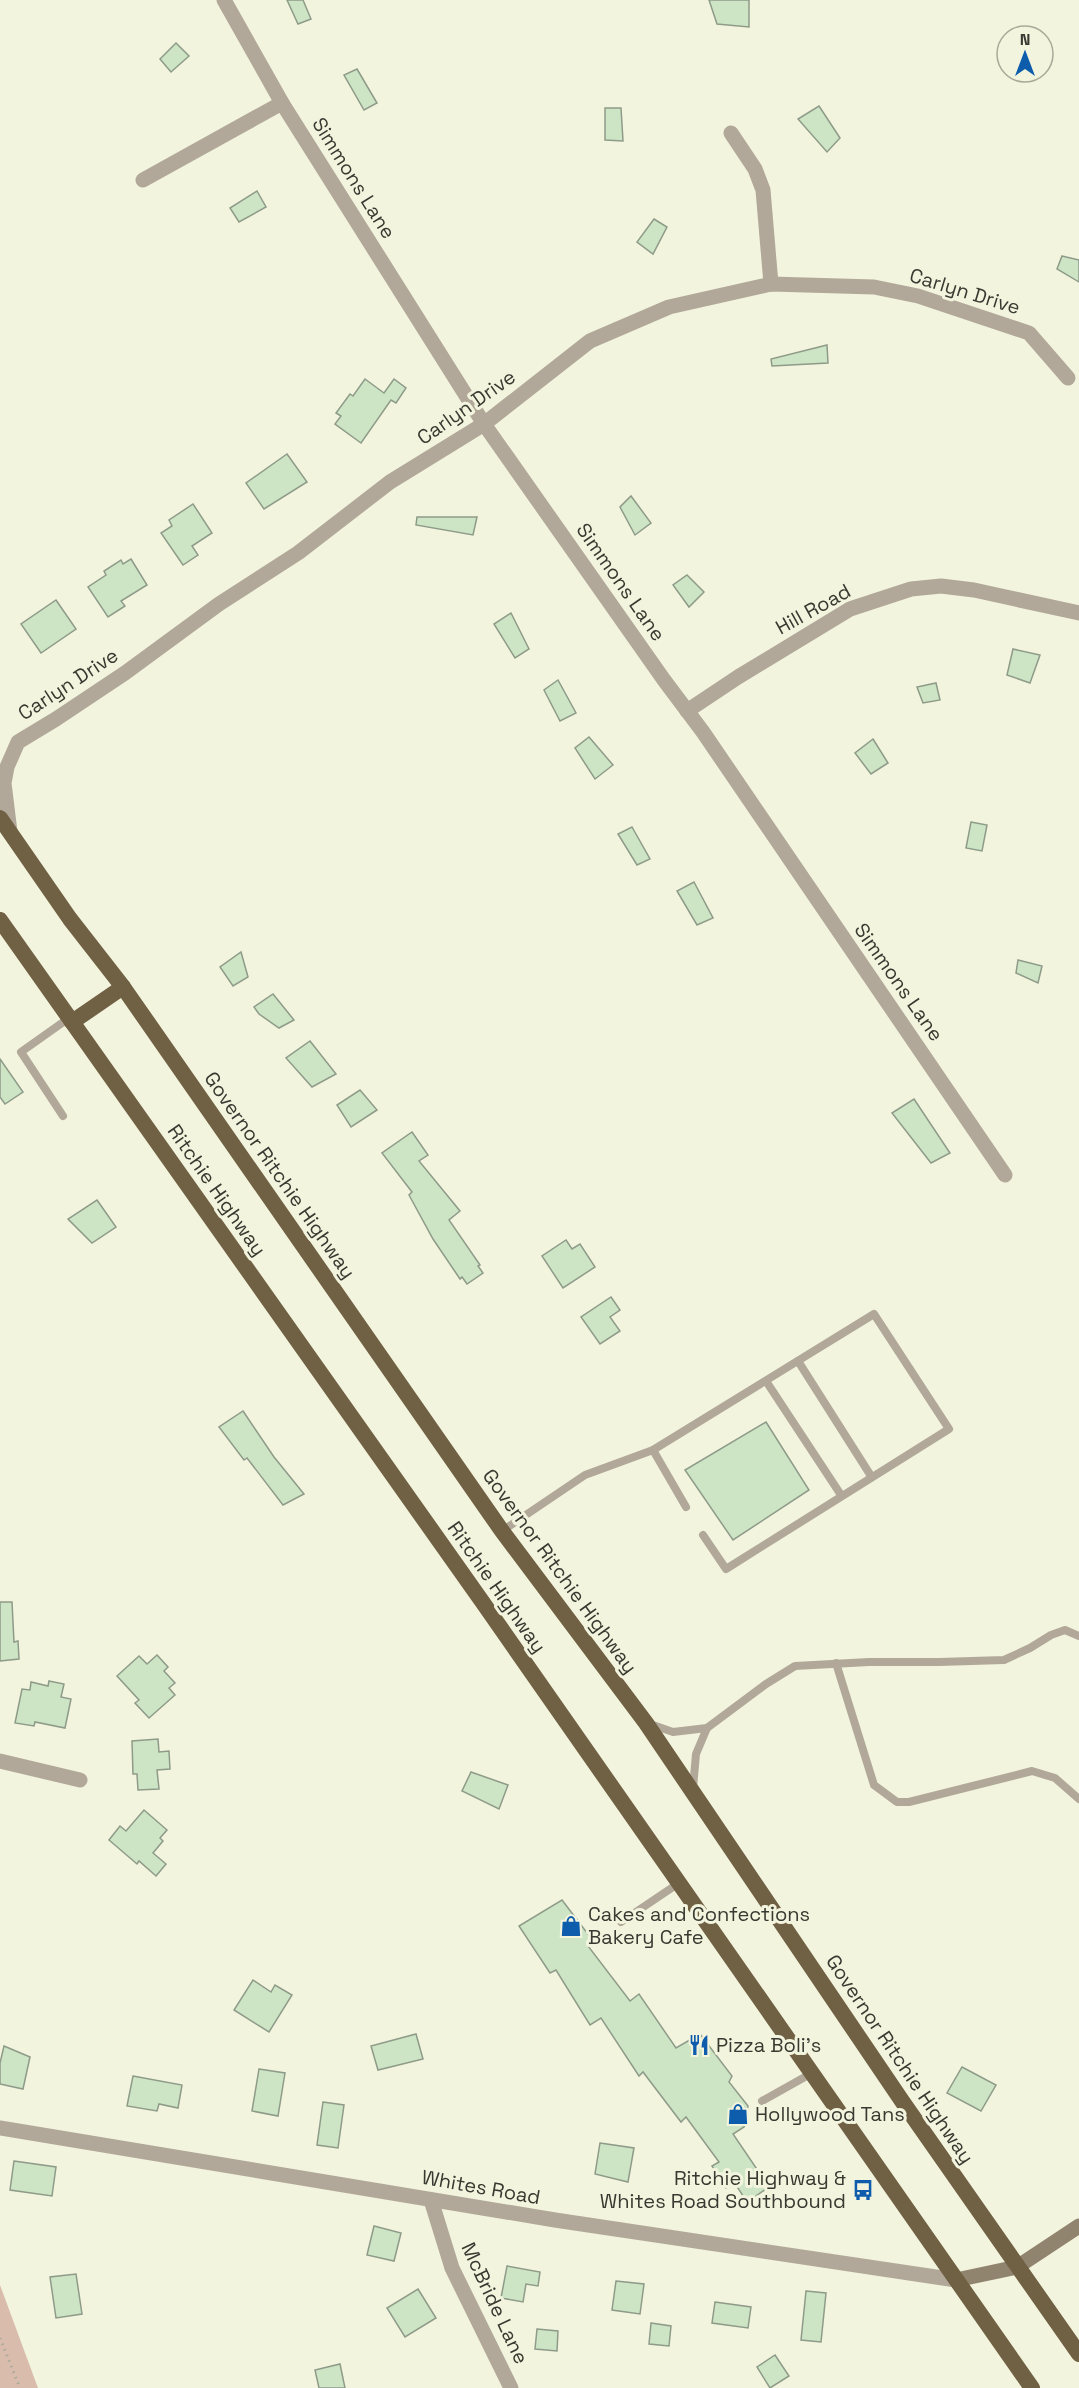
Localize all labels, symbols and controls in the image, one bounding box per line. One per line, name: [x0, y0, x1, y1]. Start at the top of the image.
north arrow: [995, 24, 1055, 84]
text: N: [1020, 29, 1030, 50]
street label: Simmons Lane: [306, 112, 402, 244]
street label: Carlyn Drive: [907, 262, 1023, 320]
street label: Carlyn Drive: [412, 364, 520, 450]
street label: Simmons Lane: [571, 518, 671, 646]
street label: Hill Road: [771, 578, 855, 640]
street label: Carlyn Drive: [13, 642, 123, 726]
street label: Simmons Lane: [849, 918, 949, 1046]
street label: Governor Ritchie Highway: [199, 1067, 361, 1283]
street label: Ritchie Highway: [163, 1120, 271, 1260]
street label: Governor Ritchie Highway: [478, 1464, 642, 1678]
street label: Ritchie Highway: [443, 1517, 551, 1657]
place label: Cakes and Confections Bakery Cafe: [588, 1901, 810, 1950]
shop icon: Cakes and Confections Bakery Cafe: [559, 1914, 583, 1938]
street label: Governor Ritchie Highway: [820, 1949, 980, 2169]
place label: Pizza Boli's: [716, 2032, 821, 2058]
restaurant icon: Pizza Boli's: [687, 2033, 711, 2057]
place label: Hollywood Tans: [755, 2101, 905, 2127]
shop icon: Hollywood Tans: [726, 2102, 750, 2126]
street label: Whites Road: [420, 2164, 542, 2210]
place label: Ritchie Highway & Whites Road Southbound: [600, 2165, 846, 2214]
bus stop icon: Ritchie Highway & Whites Road Southbound: [851, 2178, 875, 2202]
street label: McBride Lane: [455, 2238, 535, 2368]

